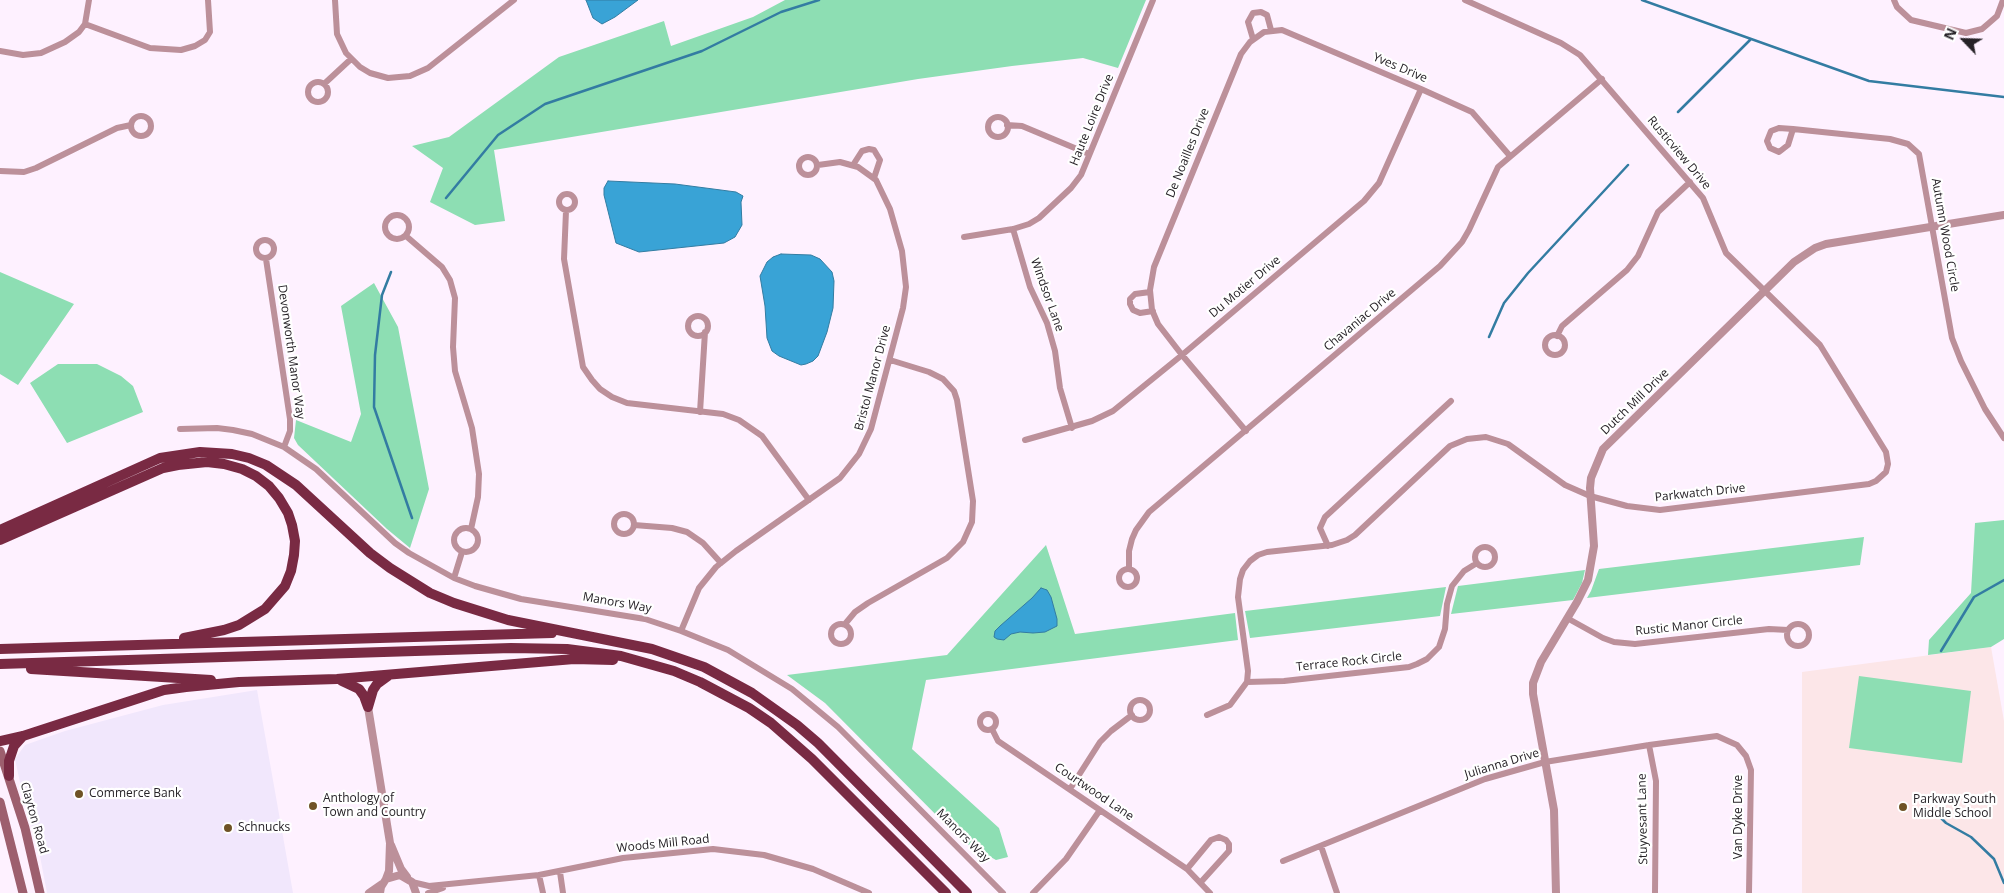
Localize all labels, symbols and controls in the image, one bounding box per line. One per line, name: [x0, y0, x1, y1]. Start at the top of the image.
north arrow: [1939, 15, 1989, 65]
text: N: [1939, 25, 1961, 43]
street label: Yves Drive: [1371, 50, 1429, 86]
street label: Haute Loire Drive: [1067, 72, 1117, 168]
street label: De Noailles Drive: [1163, 106, 1213, 200]
street label: Rusticview Drive: [1644, 113, 1714, 193]
street label: Autumn Wood Circle: [1928, 177, 1962, 293]
street label: Du Motier Drive: [1206, 253, 1284, 321]
street label: Windsor Lane: [1027, 256, 1067, 334]
street label: Devonworth Manor Way: [274, 284, 308, 420]
street label: Chavaniac Drive: [1321, 286, 1399, 354]
street label: Bristol Manor Drive: [852, 324, 894, 432]
street label: Dutch Mill Drive: [1598, 366, 1672, 438]
street label: Parkwatch Drive: [1654, 481, 1746, 505]
street label: Manors Way: [582, 590, 652, 616]
street label: Rustic Manor Circle: [1635, 613, 1743, 639]
street label: Terrace Rock Circle: [1295, 649, 1403, 675]
street label: Julianna Drive: [1463, 746, 1541, 782]
street label: Courtwood Lane: [1052, 760, 1136, 824]
street label: Stuyvesant Lane: [1635, 773, 1651, 865]
street label: Van Dyke Drive: [1732, 775, 1746, 859]
street label: Clayton Road: [17, 781, 51, 855]
place label: Commerce Bank: [89, 787, 181, 801]
marker: Commerce Bank: [73, 788, 85, 800]
place label: Anthology of Town and Country: [323, 792, 426, 820]
place label: Parkway South Middle School: [1913, 793, 1996, 821]
marker: Anthology of Town and Country: [307, 800, 319, 812]
marker: Parkway South Middle School: [1897, 801, 1909, 813]
street label: Manors Way: [933, 806, 993, 866]
place label: Schnucks: [238, 821, 290, 835]
marker: Schnucks: [222, 822, 234, 834]
street label: Woods Mill Road: [616, 832, 710, 856]

